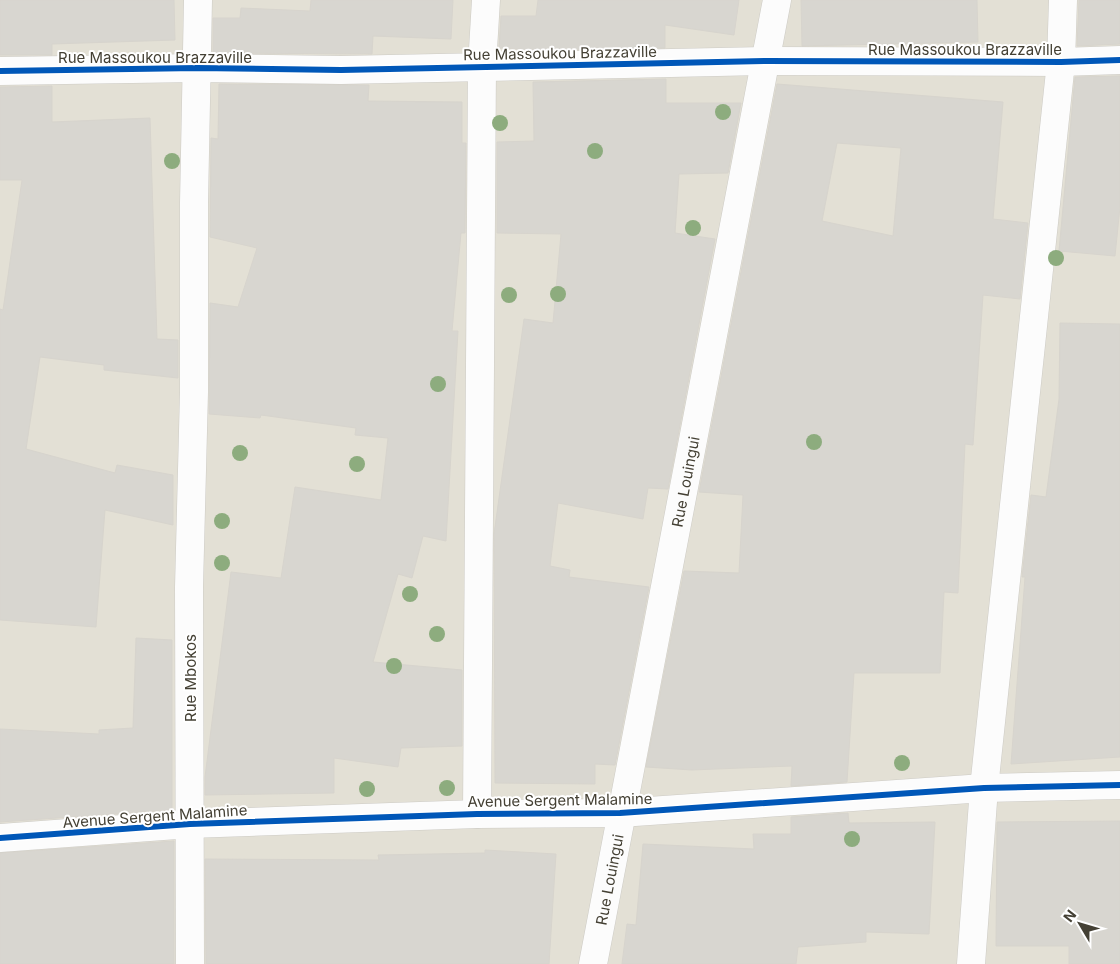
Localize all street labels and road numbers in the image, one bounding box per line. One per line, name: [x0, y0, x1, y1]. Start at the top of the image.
street label: Rue Massoukou Brazzaville: [868, 40, 1062, 59]
street label: Rue Massoukou Brazzaville: [463, 42, 657, 64]
street label: Rue Massoukou Brazzaville: [58, 48, 252, 67]
street label: Rue Louingui: [667, 435, 703, 529]
street label: Rue Mbokos: [181, 634, 200, 722]
street label: Avenue Sergent Malamine: [467, 789, 653, 811]
street label: Avenue Sergent Malamine: [62, 800, 248, 832]
street label: Rue Louingui: [591, 833, 627, 927]

